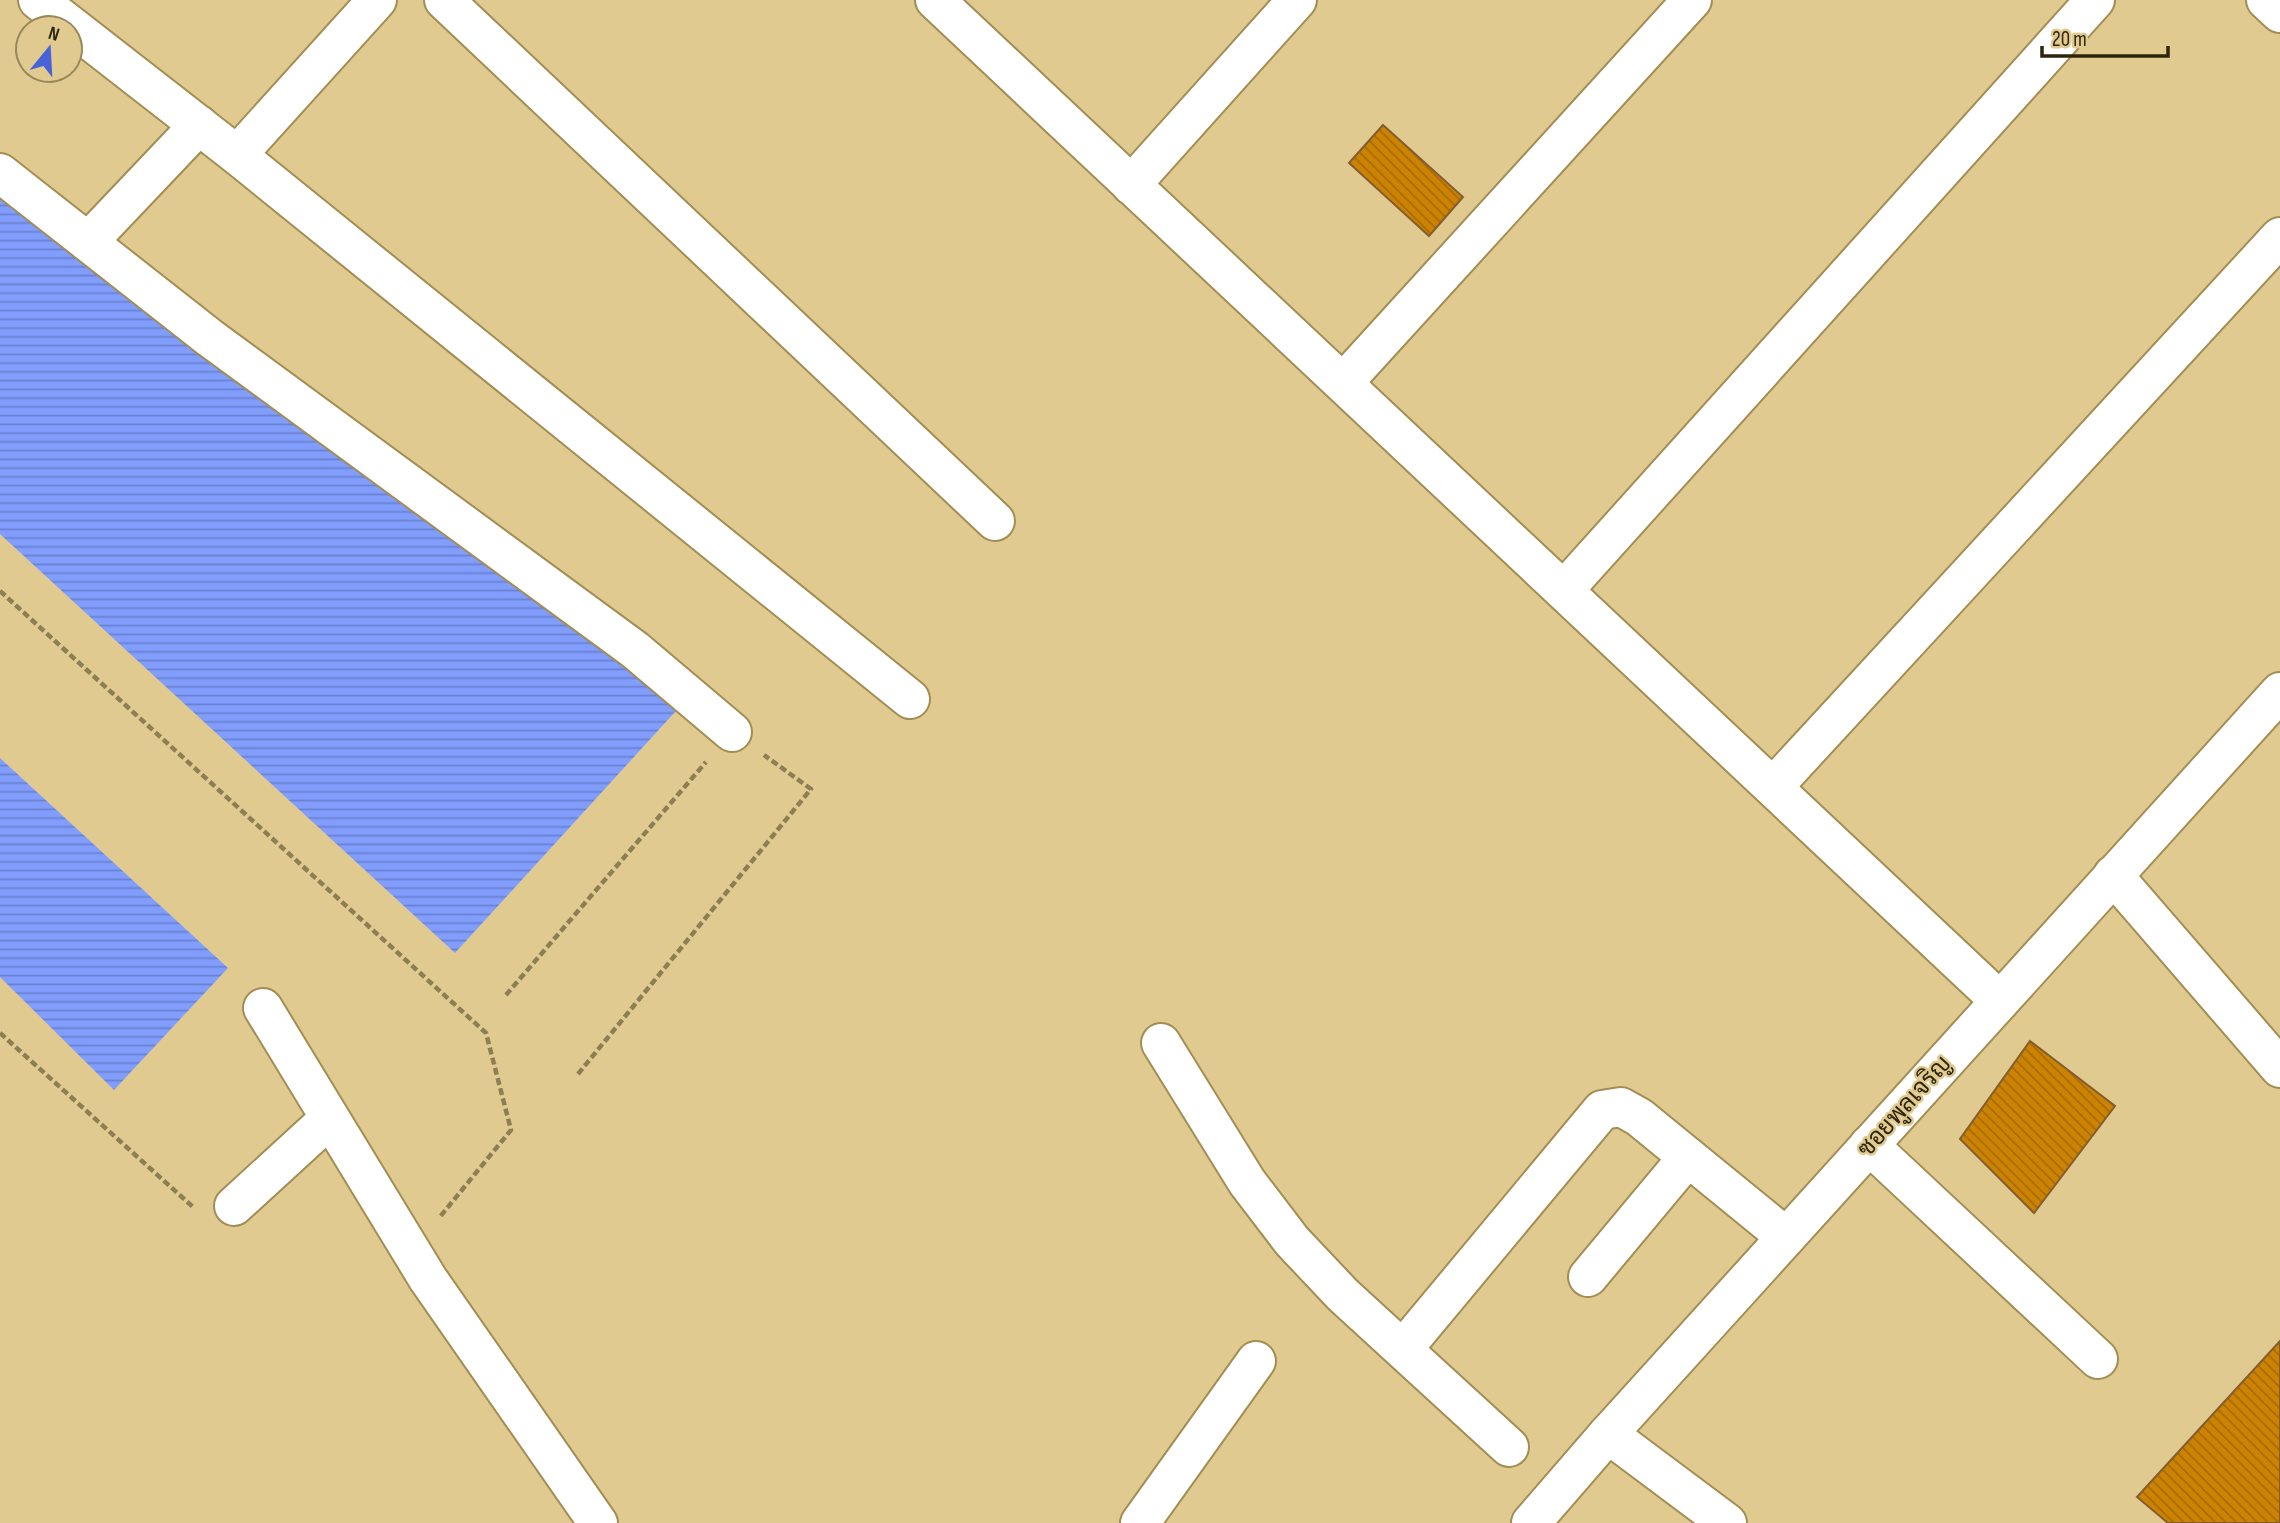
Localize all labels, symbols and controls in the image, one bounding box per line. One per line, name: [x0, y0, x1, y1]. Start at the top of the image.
north arrow: [14, 14, 84, 84]
scale bar: [2042, 14, 2168, 58]
text: N: [45, 22, 62, 47]
text: 20 m: [2052, 27, 2087, 52]
street label: ซอยพูลเจริญ: [1851, 1050, 1959, 1164]

